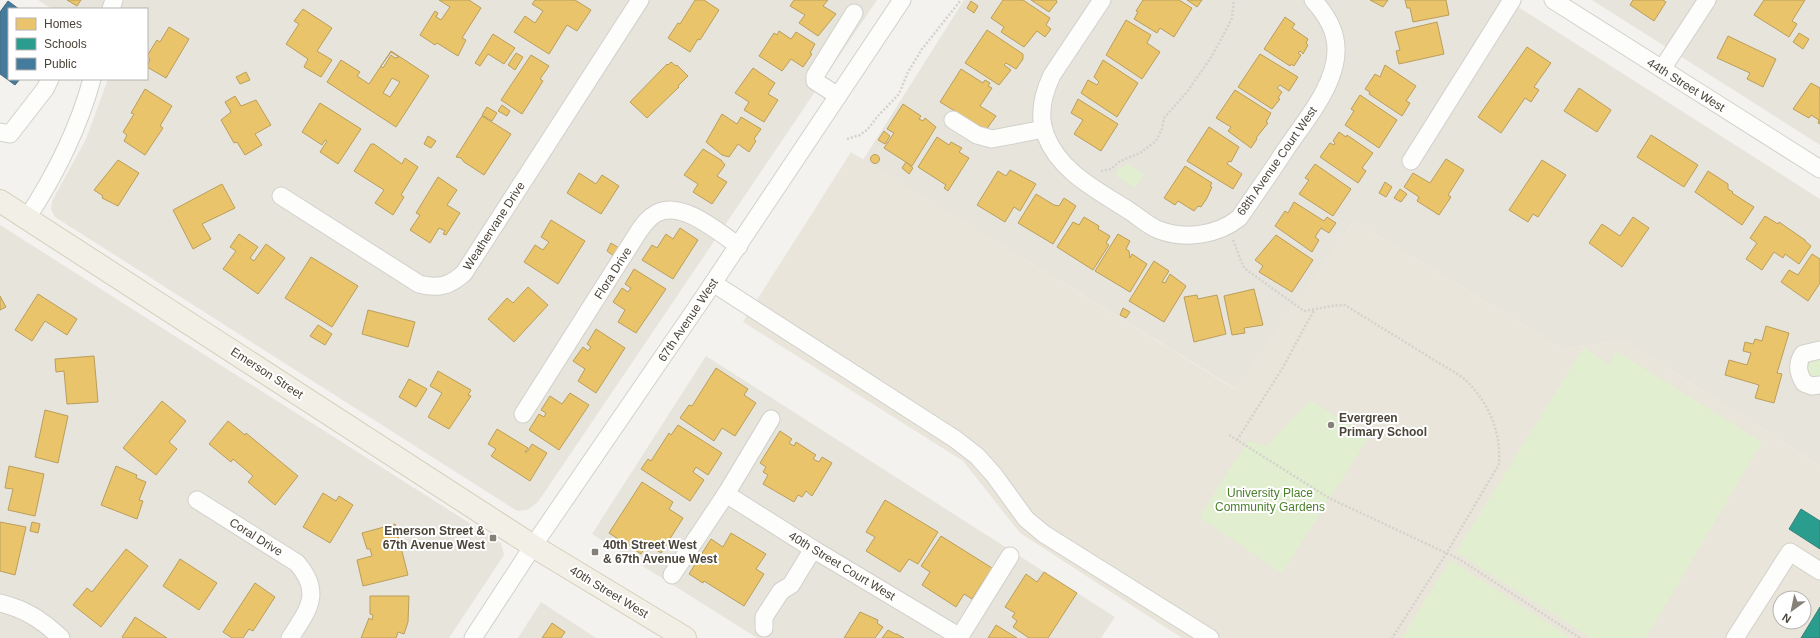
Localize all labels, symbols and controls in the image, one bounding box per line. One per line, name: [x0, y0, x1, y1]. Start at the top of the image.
legend: [8, 8, 148, 80]
text: Homes: [44, 17, 82, 31]
text: Schools: [44, 37, 87, 51]
street label: 44th Street West: [1644, 55, 1728, 115]
text: Public: [44, 57, 77, 71]
street label: 68th Avenue Court West: [1234, 103, 1320, 218]
street label: Weathervane Drive: [460, 179, 528, 273]
street label: Flora Drive: [592, 244, 635, 302]
street label: 67th Avenue West: [655, 275, 721, 364]
street label: Emerson Street: [228, 344, 306, 402]
place label: Evergreen Primary School: [1339, 411, 1427, 439]
marker: Evergreen Primary School: [1326, 420, 1336, 430]
park label: University Place Community Gardens: [1215, 486, 1325, 514]
street label: Coral Drive: [227, 515, 285, 559]
place label: Emerson Street & 67th Avenue West: [383, 524, 485, 552]
street label: 40th Street Court West: [786, 529, 898, 604]
marker: Emerson Street & 67th Avenue West: [488, 533, 498, 543]
place label: 40th Street West & 67th Avenue West: [603, 538, 717, 566]
marker: 40th Street West & 67th Avenue West: [590, 547, 600, 557]
street label: 40th Street West: [567, 563, 651, 621]
north arrow: [1772, 590, 1812, 630]
text: N: [1780, 611, 1793, 626]

